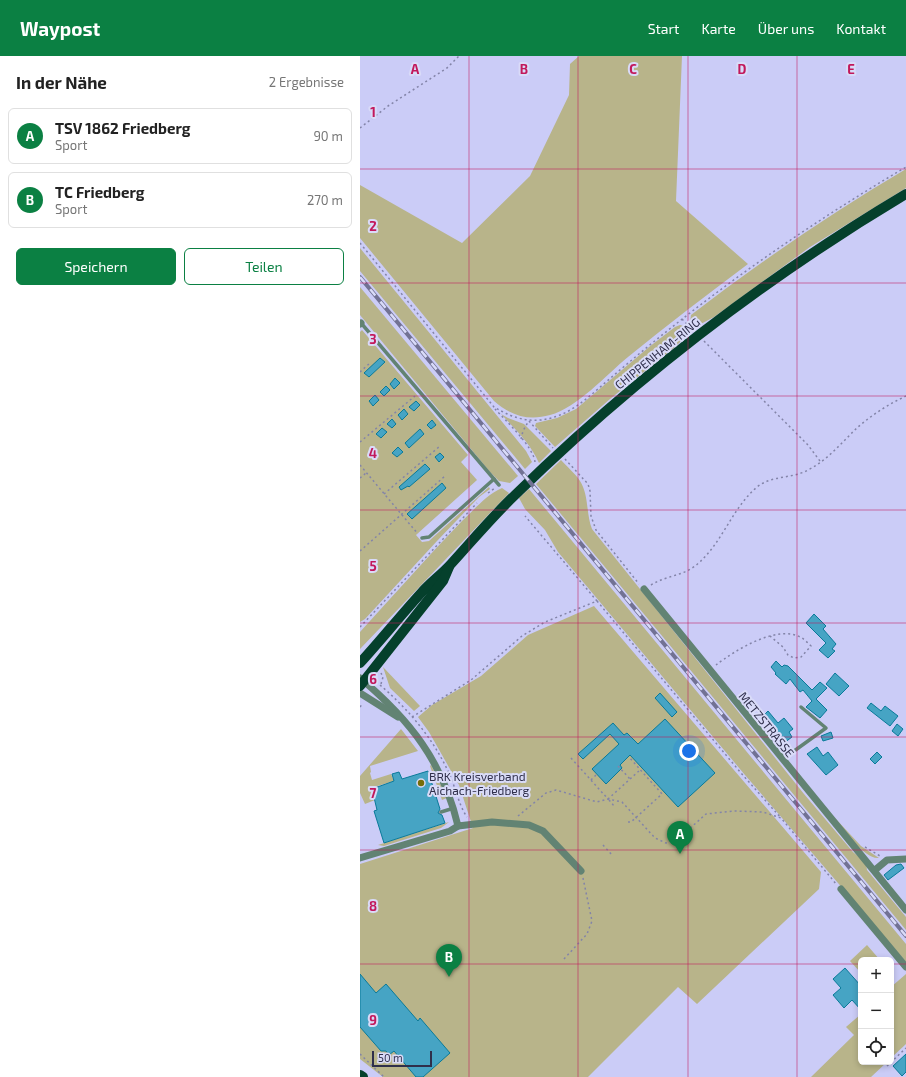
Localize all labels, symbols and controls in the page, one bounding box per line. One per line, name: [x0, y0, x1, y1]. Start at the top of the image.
text: Waypost: [20, 17, 100, 40]
text: Start: [648, 20, 679, 37]
text: Karte: [701, 20, 736, 37]
text: Über uns: [758, 20, 814, 37]
text: Kontakt: [836, 20, 886, 37]
text: A: [411, 61, 420, 77]
text: B: [520, 61, 528, 77]
text: C: [629, 61, 637, 77]
text: D: [738, 61, 747, 77]
text: E: [847, 61, 855, 77]
text: In der Nähe: [16, 72, 107, 92]
text: 2 Ergebnisse: [269, 74, 344, 90]
text: 1: [370, 104, 376, 120]
text: TSV 1862 Friedberg: [55, 119, 191, 137]
text: A: [26, 128, 34, 144]
text: 90 m: [313, 128, 343, 144]
text: Sport: [55, 137, 87, 153]
text: TC Friedberg: [55, 183, 145, 201]
text: B: [26, 192, 34, 208]
text: 270 m: [307, 192, 343, 208]
text: Sport: [55, 201, 87, 217]
text: 2: [369, 218, 377, 234]
button: Speichern: [16, 248, 176, 285]
button: Teilen: [184, 248, 344, 285]
street label: CHIPPENHAM-RING: [612, 314, 702, 392]
text: 3: [369, 331, 377, 347]
text: 4: [369, 445, 377, 461]
text: 5: [369, 558, 377, 574]
text: 6: [369, 671, 377, 687]
street label: METZSTRASSE: [736, 689, 798, 760]
your location: [679, 741, 699, 761]
place label: BRK Kreisverband Aichach-Friedberg: [429, 769, 530, 797]
marker: BRK Kreisverband Aichach-Friedberg: [416, 778, 426, 788]
text: 7: [370, 785, 377, 801]
pin: A: [667, 821, 693, 854]
text: 8: [369, 898, 377, 914]
pin: B: [436, 944, 462, 977]
map controls: [858, 957, 894, 1065]
button: +: [858, 957, 894, 993]
button: −: [858, 993, 894, 1029]
text: 9: [369, 1012, 377, 1028]
button: locate: [858, 1029, 894, 1065]
scale bar: [372, 1049, 432, 1068]
text: 50 m: [378, 1051, 403, 1064]

